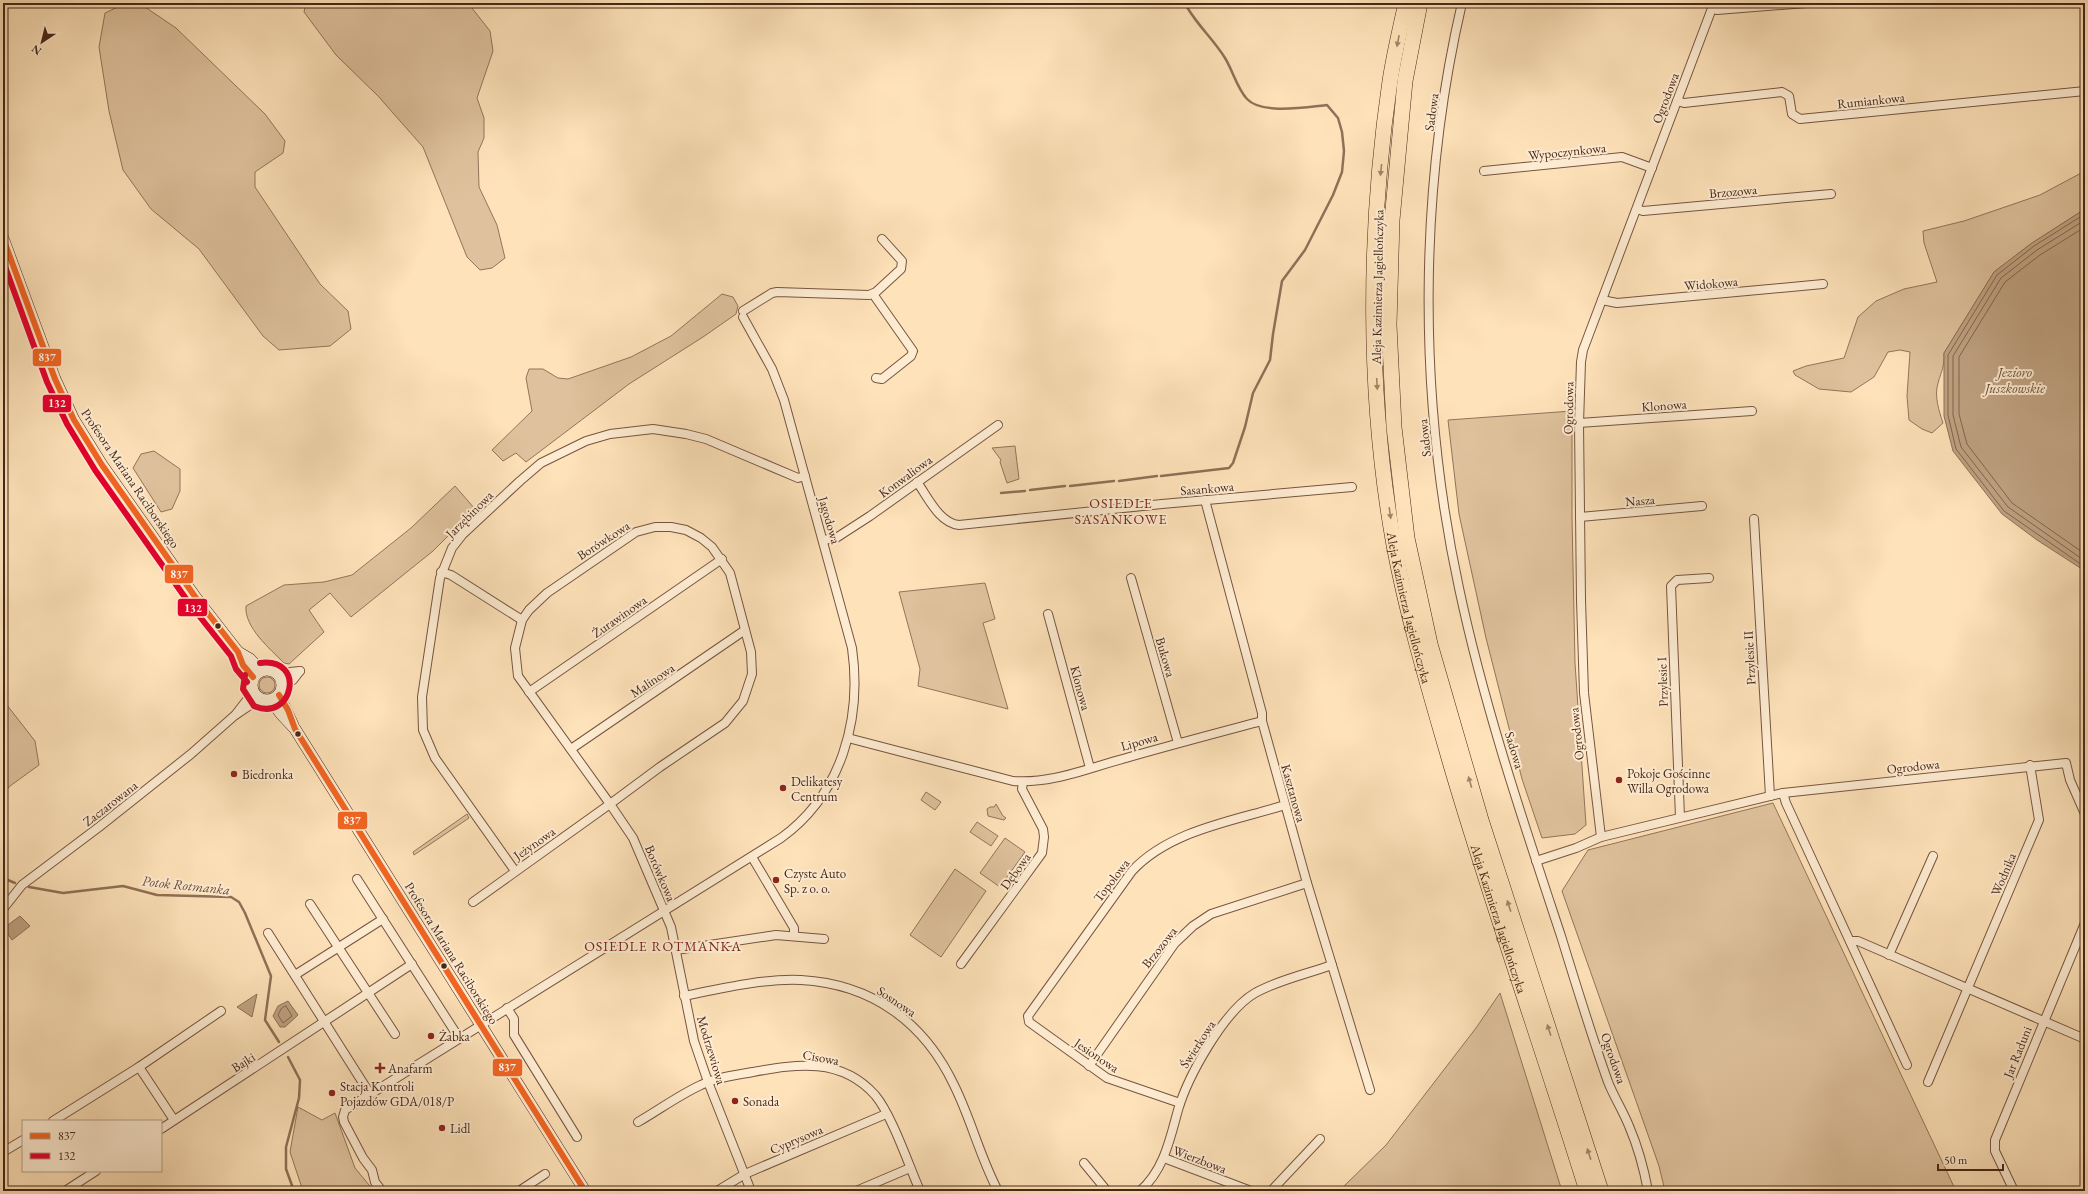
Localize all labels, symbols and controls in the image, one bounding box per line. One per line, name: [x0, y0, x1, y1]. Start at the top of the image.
north arrow: [22, 22, 62, 62]
one-way arrow: [1395, 35, 1401, 47]
text: N: [29, 42, 44, 58]
street label: Ogrodowa: [1648, 70, 1683, 126]
street label: Rumiankowa: [1836, 88, 1906, 112]
street label: Sadowa: [1420, 91, 1443, 132]
street label: Wypoczynkowa: [1527, 139, 1608, 164]
one-way arrow: [1378, 164, 1384, 176]
street label: Brzozowa: [1708, 181, 1759, 202]
street label: Aleja Kazimierza Jagiellończyka: [1368, 209, 1387, 366]
street label: Widokowa: [1683, 273, 1739, 294]
line badge: 837: [32, 348, 62, 367]
text: 837: [38, 350, 56, 364]
water label: Jezioro Juszkowskie: [1982, 363, 2045, 397]
one-way arrow: [1373, 378, 1380, 390]
street label: Ogrodowa: [1560, 381, 1577, 435]
line badge: 132: [42, 394, 72, 413]
street label: Klonowa: [1641, 395, 1688, 416]
text: 132: [48, 396, 66, 410]
street label: Profesora Mariana Raciborskiego: [78, 405, 184, 551]
street label: Sadowa: [1414, 417, 1435, 458]
street label: Konwaliowa: [875, 451, 936, 502]
street label: Sasankowa: [1180, 478, 1235, 499]
street label: Jarzębinowa: [441, 486, 497, 543]
street label: Nasza: [1624, 491, 1656, 510]
street label: Jagodowa: [814, 494, 845, 547]
district label: OSIEDLE SASANKOWE: [1075, 494, 1167, 528]
one-way arrow: [1387, 507, 1393, 519]
street label: Borówkowa: [574, 517, 634, 564]
street label: Aleja Kazimierza Jagiellończyka: [1383, 530, 1435, 686]
line badge: 837: [164, 564, 194, 584]
text: 837: [170, 567, 188, 581]
street label: Żurawinowa: [589, 591, 651, 641]
line badge: 132: [177, 598, 208, 617]
text: 132: [184, 601, 202, 615]
unlabelled marker: [213, 621, 223, 631]
street label: Przylesie II: [1740, 630, 1759, 685]
street label: Bukowa: [1152, 635, 1180, 680]
street label: Przylesie I: [1653, 656, 1672, 707]
street label: Malinowa: [627, 659, 678, 701]
street label: Klonowa: [1066, 664, 1095, 713]
street label: Ogrodowa: [1565, 706, 1588, 761]
street label: Lipowa: [1119, 728, 1160, 755]
unlabelled marker: [293, 729, 303, 739]
street label: Sadowa: [1501, 730, 1528, 772]
street label: Ogrodowa: [1886, 755, 1941, 778]
street label: Kasztanowa: [1277, 762, 1310, 825]
place label: Pokoje Gościnne Willa Ogrodowa: [1627, 765, 1710, 797]
place label: Biedronka: [242, 766, 294, 783]
marker: Biedronka: [229, 769, 239, 779]
place label: Delikatesy Centrum: [791, 773, 843, 805]
marker: Pokoje Gościnne Willa Ogrodowa: [1614, 775, 1624, 785]
street label: Zaczarowana: [80, 776, 142, 830]
one-way arrow: [1467, 776, 1473, 788]
marker: Delikatesy Centrum: [778, 783, 788, 793]
line badge: 837: [337, 811, 368, 830]
text: 837: [343, 813, 361, 827]
street label: Jeżynowa: [509, 822, 559, 864]
street label: Aleja Kazimierza Jagiellończyka: [1466, 841, 1531, 996]
street label: Borówkowa: [641, 842, 680, 905]
street label: Dębowa: [996, 849, 1035, 893]
street label: Wodnika: [1987, 849, 2020, 898]
street label: Topolowa: [1090, 855, 1134, 905]
place label: Czyste Auto Sp. z o. o.: [784, 865, 846, 897]
water label: Potok Rotmanka: [141, 871, 231, 899]
marker: Czyste Auto Sp. z o. o.: [771, 875, 781, 885]
street label: Profesora Mariana Raciborskiego: [401, 879, 502, 1028]
one-way arrow: [1506, 900, 1512, 912]
street label: Brzozowa: [1138, 922, 1181, 972]
district label: OSIEDLE ROTMANKA: [584, 937, 742, 955]
unlabelled marker: [439, 961, 449, 971]
street label: Sosnowa: [874, 982, 920, 1021]
street label: Modrzewiowa: [693, 1014, 730, 1087]
street label: Świerkowa: [1176, 1016, 1220, 1071]
one-way arrow: [1546, 1024, 1552, 1036]
street label: Jar Raduni: [1999, 1024, 2036, 1082]
place label: Żabka: [439, 1028, 471, 1045]
street label: Ogrodowa: [1597, 1030, 1630, 1087]
marker: Żabka: [426, 1031, 436, 1041]
street label: Jesionowa: [1070, 1034, 1123, 1077]
street label: Cisowa: [801, 1046, 841, 1069]
street label: Bajki: [228, 1049, 258, 1076]
line badge: 837: [492, 1058, 523, 1077]
place label: Anafarm: [387, 1060, 433, 1077]
text: 837: [498, 1060, 516, 1074]
marker: Anafarm: [375, 1063, 385, 1073]
place label: Stacja Kontroli Pojazdów GDA/018/P: [340, 1078, 454, 1110]
marker: Stacja Kontroli Pojazdów GDA/018/P: [327, 1088, 337, 1098]
place label: Sonada: [743, 1093, 780, 1110]
marker: Sonada: [730, 1096, 740, 1106]
legend: [22, 1120, 162, 1172]
place label: Lidl: [450, 1120, 470, 1137]
street label: Cyprysowa: [767, 1120, 826, 1158]
marker: Lidl: [437, 1123, 447, 1133]
text: 837: [58, 1128, 76, 1144]
street label: Wierzbowa: [1171, 1141, 1230, 1178]
scale bar: [1938, 1146, 2003, 1172]
text: 132: [58, 1148, 76, 1164]
one-way arrow: [1586, 1148, 1592, 1160]
text: 50 m: [1944, 1152, 1968, 1168]

